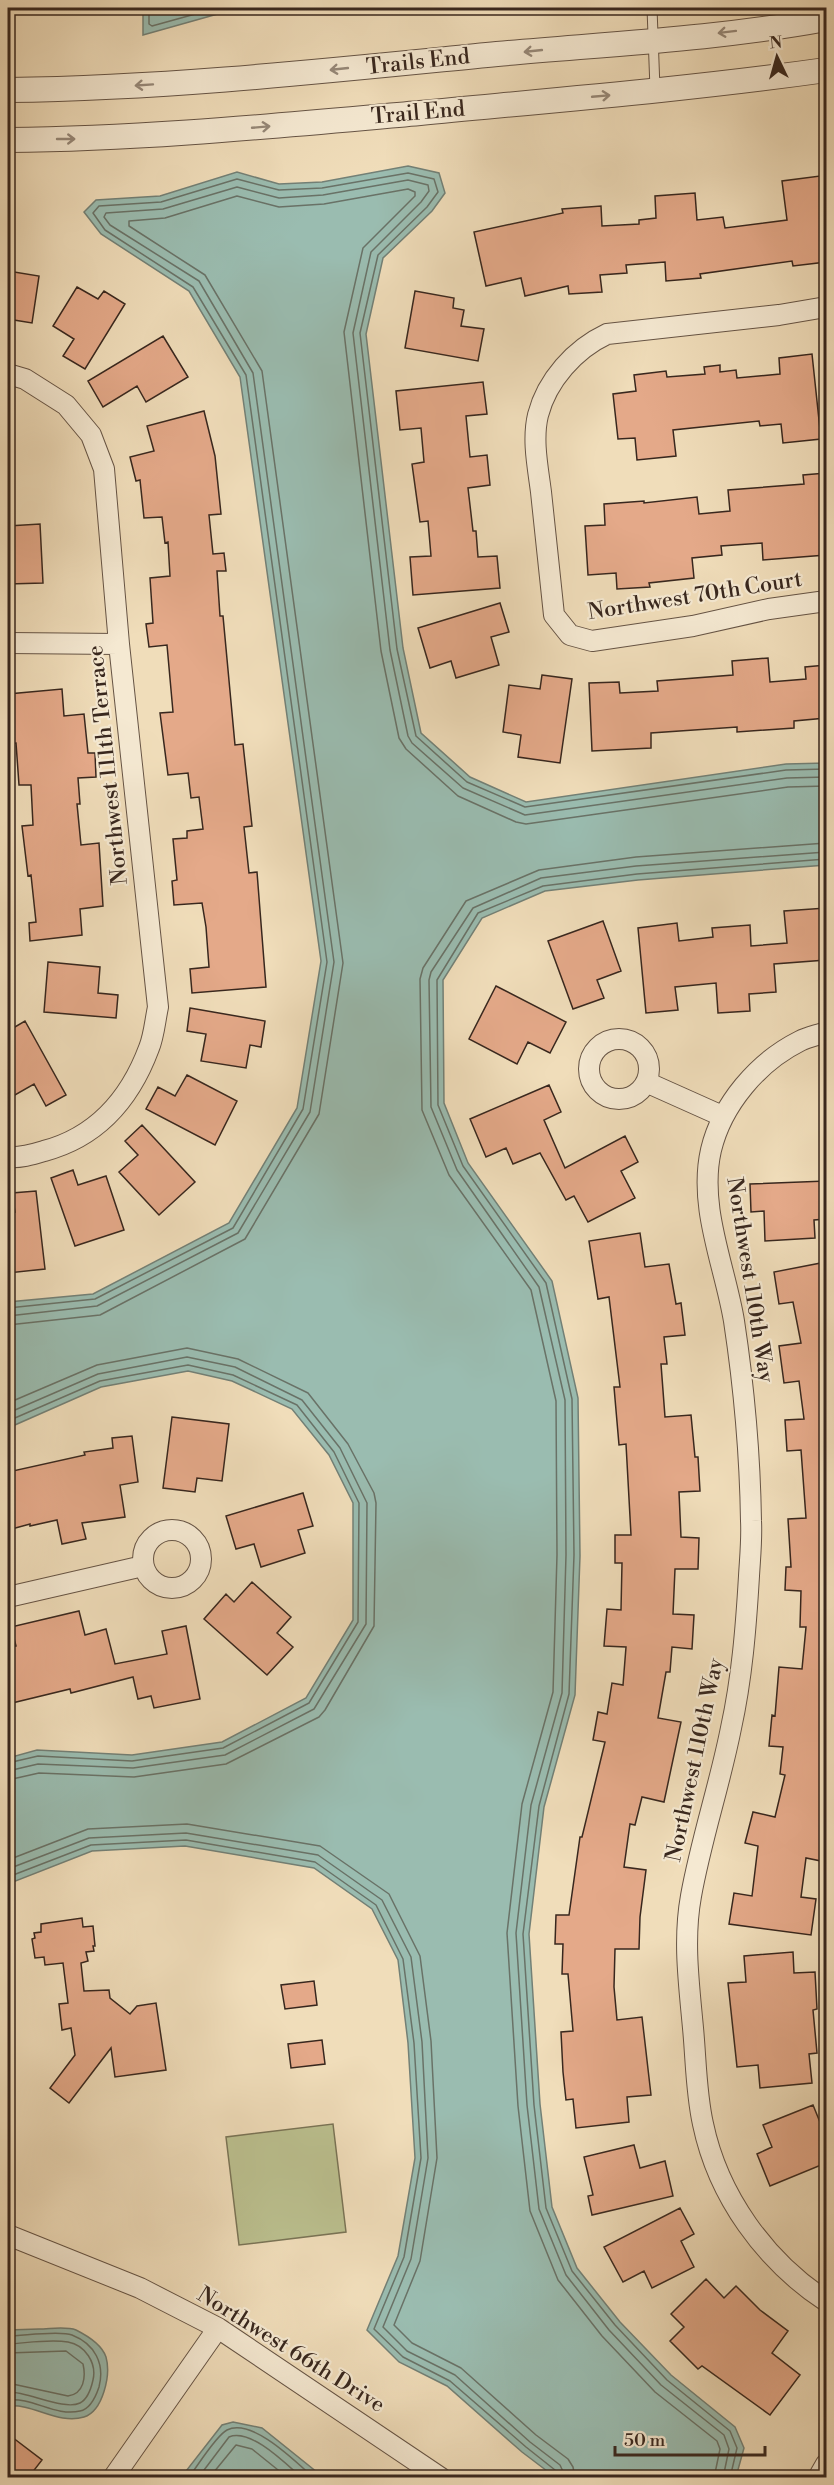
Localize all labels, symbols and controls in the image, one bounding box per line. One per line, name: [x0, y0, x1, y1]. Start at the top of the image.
one-way arrow: [718, 27, 737, 38]
north arrow: [747, 27, 807, 87]
text: N: [769, 33, 783, 54]
street label: Trails End: [365, 43, 472, 81]
one-way arrow: [523, 46, 543, 57]
one-way arrow: [329, 64, 349, 75]
one-way arrow: [135, 80, 155, 91]
one-way arrow: [591, 90, 611, 101]
street label: Trail End: [370, 95, 467, 131]
one-way arrow: [250, 121, 270, 132]
one-way arrow: [55, 133, 75, 145]
street label: Northwest 70th Court: [586, 566, 804, 626]
street label: Northwest 111th Terrace: [82, 644, 134, 886]
street label: Northwest 110th Way: [720, 1175, 780, 1385]
street label: Northwest 110th Way: [660, 1655, 730, 1864]
street label: Northwest 66th Drive: [192, 2281, 390, 2419]
scale bar: [615, 2419, 765, 2457]
text: 50 m: [624, 2429, 666, 2452]

